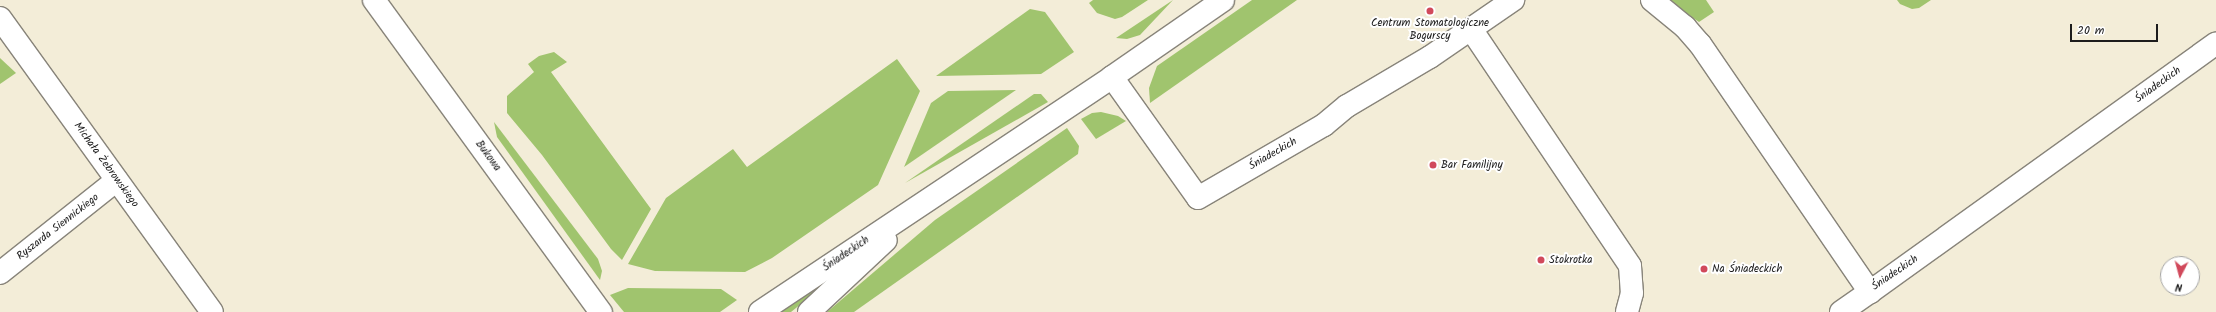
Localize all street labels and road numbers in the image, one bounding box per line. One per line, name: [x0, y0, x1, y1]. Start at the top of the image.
street label: Śniadeckich: [2133, 64, 2183, 106]
street label: Michała Żebrowskiego: [71, 120, 141, 210]
street label: Śniadeckich: [1247, 135, 1299, 173]
street label: Bukowa: [472, 138, 504, 174]
street label: Ryszarda Siennickiego: [14, 191, 102, 263]
street label: Śniadeckich: [820, 234, 872, 274]
street label: Śniadeckich: [1869, 253, 1921, 293]

